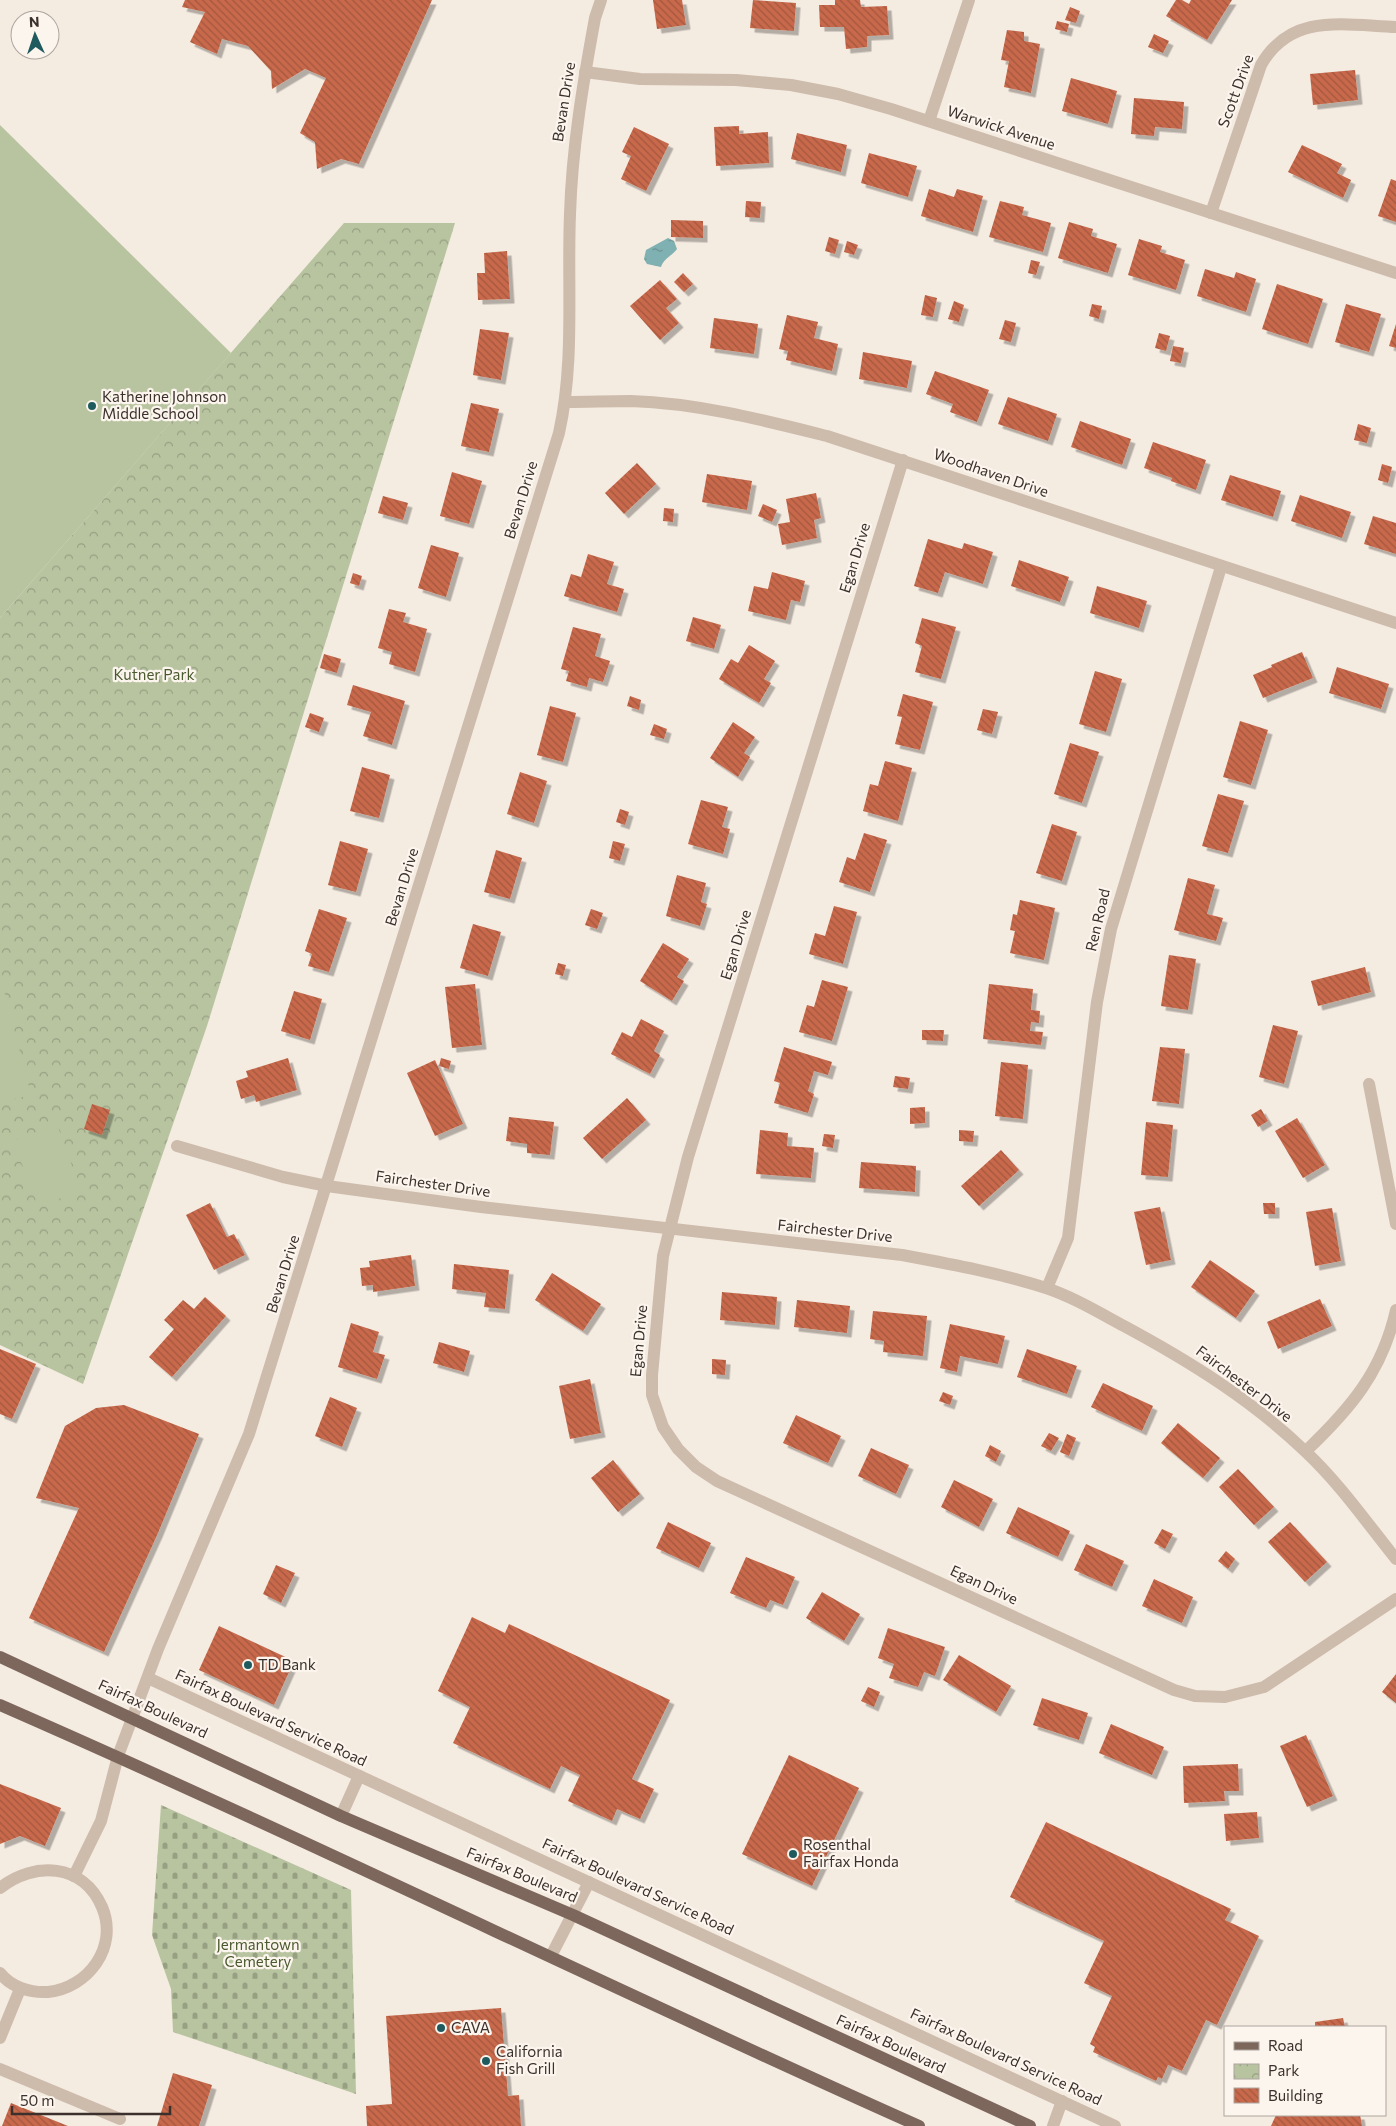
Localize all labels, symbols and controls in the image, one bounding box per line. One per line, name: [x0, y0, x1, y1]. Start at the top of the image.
north arrow: [10, 10, 60, 60]
text: N: [29, 13, 40, 30]
street label: Scott Drive: [1214, 52, 1257, 130]
street label: Bevan Drive: [548, 61, 578, 143]
street label: Warwick Avenue: [945, 101, 1058, 153]
place label: Katherine Johnson Middle School: [102, 387, 227, 422]
marker: Katherine Johnson Middle School: [86, 400, 98, 412]
street label: Woodhaven Drive: [932, 444, 1051, 500]
street label: Bevan Drive: [500, 459, 540, 541]
street label: Egan Drive: [835, 520, 873, 595]
park label: Kutner Park: [113, 665, 195, 683]
street label: Bevan Drive: [381, 846, 421, 928]
street label: Ren Road: [1081, 887, 1113, 953]
street label: Egan Drive: [716, 907, 754, 982]
street label: Fairchester Drive: [375, 1166, 492, 1200]
street label: Fairchester Drive: [777, 1215, 894, 1245]
street label: Bevan Drive: [262, 1233, 302, 1315]
street label: Egan Drive: [626, 1304, 650, 1378]
street label: Fairchester Drive: [1193, 1341, 1296, 1425]
street label: Egan Drive: [948, 1561, 1021, 1608]
place label: TD Bank: [258, 1655, 316, 1673]
marker: TD Bank: [242, 1659, 254, 1671]
street label: Fairfax Boulevard Service Road: [173, 1665, 370, 1769]
street label: Fairfax Boulevard: [96, 1675, 211, 1741]
street label: Fairfax Boulevard Service Road: [540, 1834, 737, 1938]
place label: Rosenthal Fairfax Honda: [803, 1835, 899, 1870]
street label: Fairfax Boulevard: [464, 1843, 581, 1906]
marker: Rosenthal Fairfax Honda: [787, 1848, 799, 1860]
park label: Jermantown Cemetery: [216, 1935, 300, 1970]
street label: Fairfax Boulevard Service Road: [908, 2004, 1105, 2108]
street label: Fairfax Boulevard: [834, 2010, 949, 2076]
place label: CAVA: [451, 2018, 490, 2036]
marker: CAVA: [435, 2022, 447, 2034]
legend: [1224, 2026, 1386, 2116]
text: Road: [1268, 2036, 1303, 2054]
place label: California Fish Grill: [496, 2042, 563, 2077]
marker: California Fish Grill: [480, 2055, 492, 2067]
text: Park: [1268, 2061, 1299, 2079]
scale bar: [12, 2084, 170, 2116]
text: Building: [1268, 2086, 1323, 2104]
text: 50 m: [20, 2091, 54, 2109]

